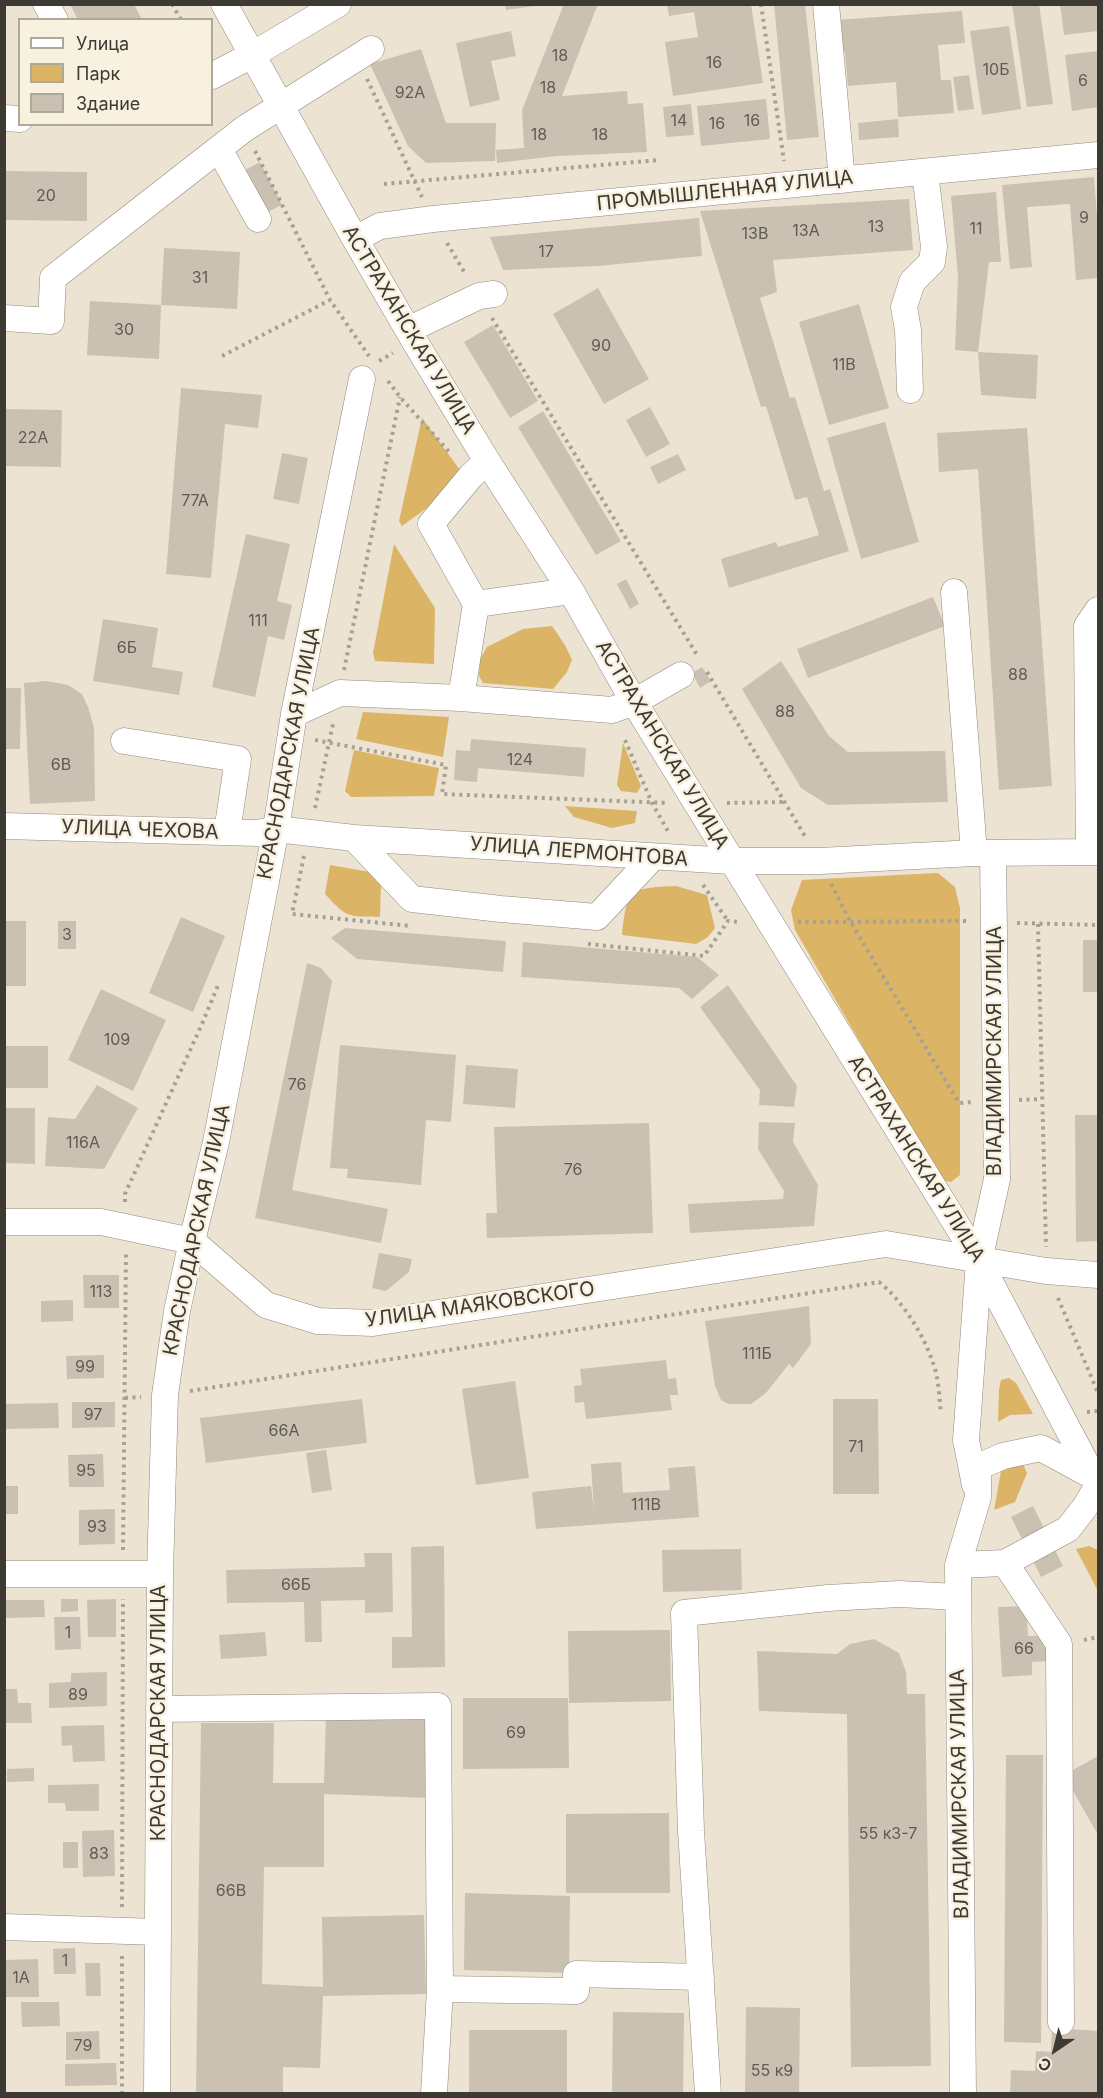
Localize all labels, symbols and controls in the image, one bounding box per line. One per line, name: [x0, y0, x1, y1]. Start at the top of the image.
legend: [18, 18, 213, 126]
text: Улица: [76, 33, 129, 54]
house number: 18: [552, 46, 568, 66]
house number: 16: [706, 53, 722, 73]
house number: 10Б: [983, 60, 1009, 80]
text: Парк: [76, 63, 120, 84]
house number: 6: [1078, 71, 1088, 91]
house number: 18: [540, 78, 556, 98]
house number: 92А: [395, 83, 425, 103]
text: Здание: [76, 93, 140, 114]
house number: 14: [671, 111, 687, 131]
house number: 16: [744, 111, 760, 131]
house number: 16: [709, 114, 725, 134]
house number: 18: [531, 125, 547, 145]
house number: 18: [592, 125, 608, 145]
street label: ПРОМЫШЛЕННАЯ УЛИЦА: [596, 166, 854, 216]
house number: 20: [36, 186, 56, 206]
house number: 9: [1079, 208, 1089, 228]
house number: 13: [868, 217, 884, 237]
house number: 11: [969, 219, 983, 239]
street label: АСТРАХАНСКАЯ УЛИЦА: [337, 221, 481, 439]
house number: 13А: [792, 221, 820, 241]
house number: 13В: [742, 224, 768, 244]
house number: 17: [538, 242, 554, 262]
house number: 31: [192, 268, 208, 288]
house number: 30: [114, 320, 134, 340]
house number: 90: [591, 336, 611, 356]
house number: 11В: [832, 355, 856, 375]
house number: 22А: [18, 428, 48, 448]
house number: 77А: [181, 491, 209, 511]
house number: 111: [248, 611, 268, 631]
street label: КРАСНОДАРСКАЯ УЛИЦА: [253, 625, 325, 881]
street label: АСТРАХАНСКАЯ УЛИЦА: [590, 636, 734, 854]
house number: 6Б: [117, 638, 137, 658]
house number: 88: [1008, 665, 1028, 685]
house number: 88: [775, 702, 795, 722]
house number: 124: [507, 750, 533, 770]
house number: 6В: [51, 755, 71, 775]
street label: УЛИЦА ЧЕХОВА: [61, 815, 219, 845]
street label: УЛИЦА ЛЕРМОНТОВА: [469, 832, 689, 872]
house number: 3: [62, 925, 72, 945]
street label: ВЛАДИМИРСКАЯ УЛИЦА: [983, 926, 1007, 1176]
house number: 109: [104, 1030, 130, 1050]
street label: АСТРАХАНСКАЯ УЛИЦА: [842, 1051, 990, 1267]
house number: 76: [288, 1075, 306, 1095]
street label: КРАСНОДАРСКАЯ УЛИЦА: [159, 1102, 235, 1358]
house number: 116А: [66, 1133, 100, 1153]
house number: 76: [564, 1160, 582, 1180]
street label: УЛИЦА МАЯКОВСКОГО: [364, 1277, 596, 1333]
house number: 113: [90, 1282, 112, 1302]
house number: 111Б: [742, 1344, 772, 1364]
house number: 99: [75, 1357, 95, 1377]
house number: 97: [84, 1405, 102, 1425]
house number: 66А: [269, 1421, 299, 1441]
house number: 71: [848, 1437, 864, 1457]
house number: 95: [76, 1461, 96, 1481]
house number: 111В: [631, 1495, 661, 1515]
house number: 93: [87, 1517, 107, 1537]
house number: 66Б: [281, 1575, 311, 1595]
street label: КРАСНОДАРСКАЯ УЛИЦА: [147, 1585, 171, 1841]
house number: 1: [65, 1623, 71, 1643]
house number: 66: [1014, 1639, 1034, 1659]
street label: ВЛАДИМИРСКАЯ УЛИЦА: [946, 1669, 974, 1919]
house number: 89: [68, 1685, 88, 1705]
house number: 69: [506, 1723, 526, 1743]
house number: 55 к3-7: [859, 1824, 917, 1844]
house number: 83: [89, 1844, 109, 1864]
house number: 66В: [216, 1881, 246, 1901]
house number: 1: [62, 1951, 68, 1971]
house number: 1А: [12, 1968, 30, 1988]
north arrow: [1025, 2020, 1085, 2080]
house number: 79: [74, 2036, 92, 2056]
text: С: [1034, 2053, 1055, 2076]
house number: 55 к9: [751, 2061, 793, 2081]

